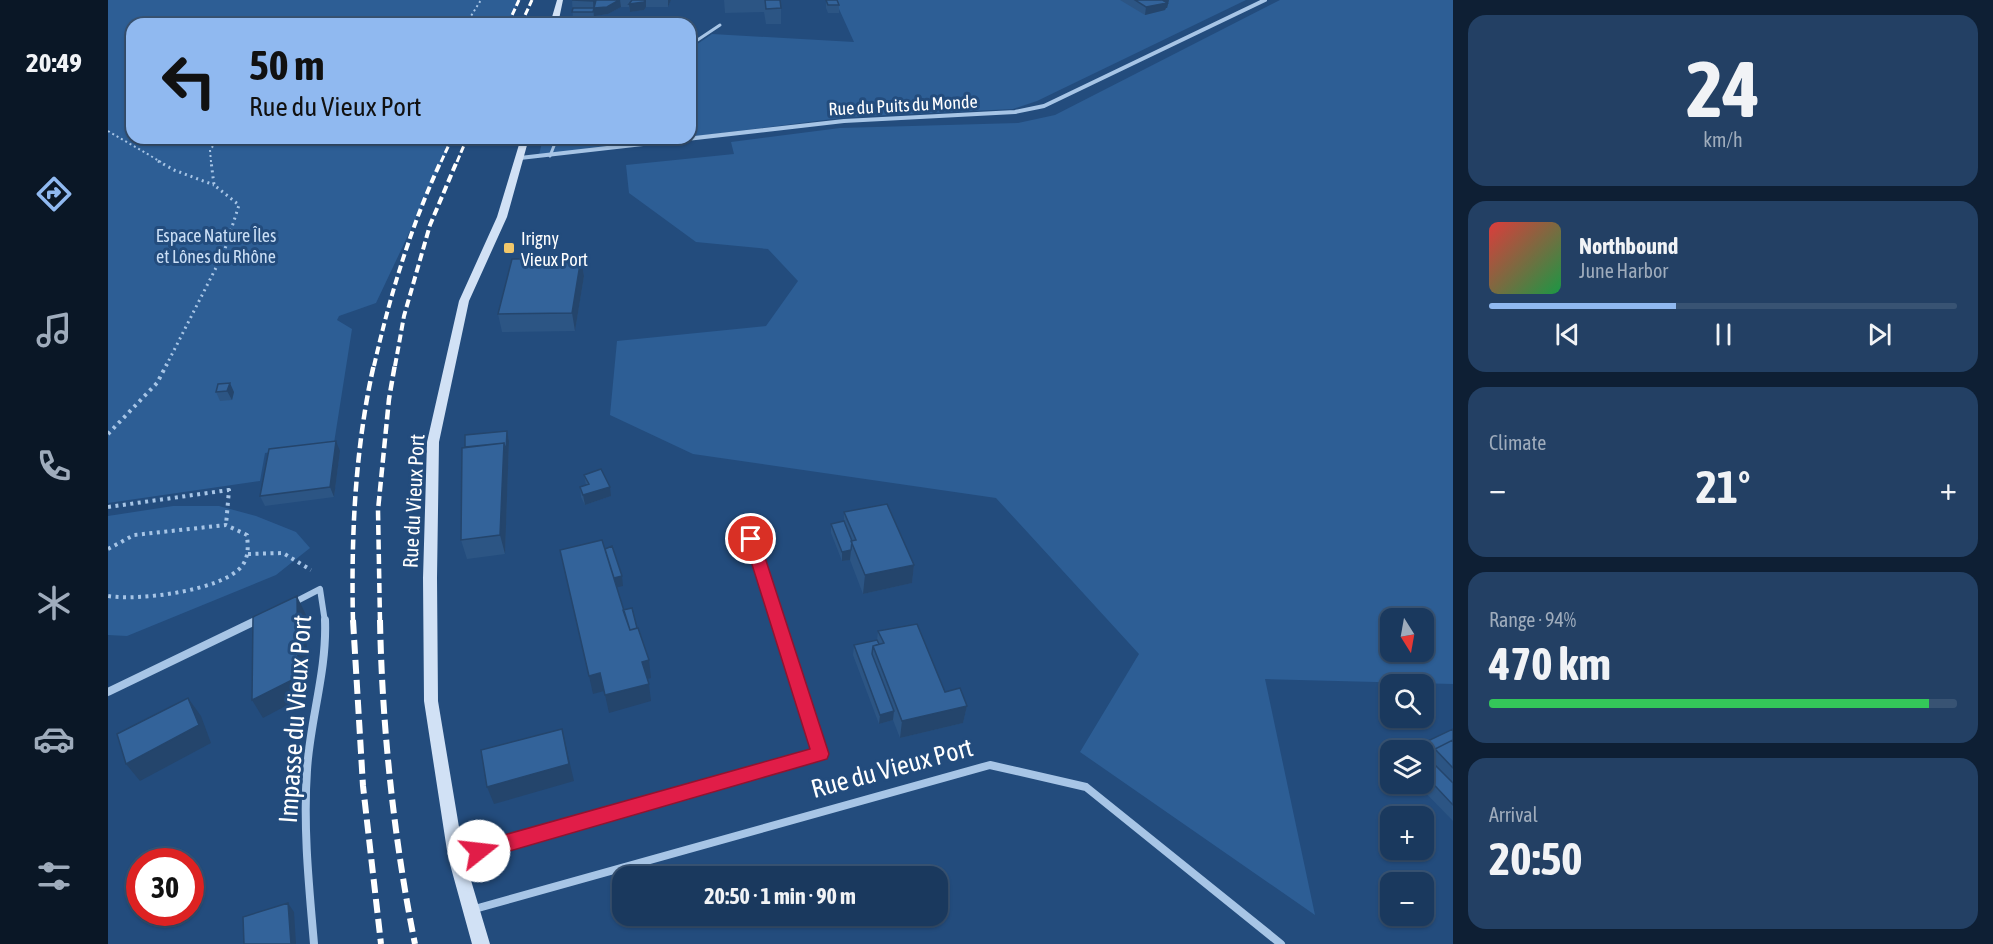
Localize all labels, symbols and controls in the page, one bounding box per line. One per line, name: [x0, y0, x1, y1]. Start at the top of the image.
text: 50 m: [249, 41, 324, 89]
icon: left: [150, 42, 228, 120]
text: 24: [1686, 44, 1760, 134]
text: 20:49: [26, 47, 82, 78]
text: Rue du Vieux Port: [249, 91, 422, 122]
street label: Rue du Puits du Monde: [828, 91, 978, 119]
text: km/h: [1703, 128, 1743, 151]
icon: directions: [33, 173, 75, 215]
park label: Espace Nature Îles et Lônes du Rhône: [156, 225, 276, 267]
place label: Irigny Vieux Port: [521, 228, 588, 270]
text: Northbound: [1579, 233, 1678, 259]
marker: Irigny Vieux Port: [502, 241, 516, 255]
text: June Harbor: [1579, 259, 1668, 282]
icon: music: [33, 309, 75, 351]
icon: previous: [1551, 318, 1584, 351]
icon: pause: [1707, 318, 1740, 351]
icon: next: [1863, 318, 1896, 351]
text: Climate: [1489, 431, 1546, 454]
street label: Rue du Vieux Port: [398, 433, 428, 569]
icon: phone: [33, 445, 75, 487]
text: 21°: [1696, 461, 1750, 513]
text: −: [1489, 469, 1506, 507]
text: +: [1940, 469, 1957, 507]
pin: [725, 513, 776, 564]
icon: arrive: [734, 522, 767, 555]
icon: climate: [33, 582, 75, 624]
north arrow: [1380, 608, 1434, 662]
map controls: [1380, 608, 1434, 926]
text: Range · 94%: [1489, 608, 1576, 631]
street label: Impasse du Vieux Port: [273, 614, 317, 824]
text: 470 km: [1489, 638, 1611, 690]
button: search: [1380, 674, 1434, 728]
icon: car: [33, 718, 75, 760]
street label: Rue du Vieux Port: [808, 732, 976, 804]
button: layers: [1380, 740, 1434, 794]
text: Arrival: [1489, 803, 1538, 826]
button: +: [1380, 806, 1434, 860]
position arrow: [447, 819, 511, 883]
text: 20:50: [1489, 833, 1583, 885]
speed limit sign: 30: [126, 848, 204, 926]
icon: filters: [33, 855, 75, 897]
button: −: [1380, 872, 1434, 926]
text: 20:50 · 1 min · 90 m: [704, 883, 856, 909]

